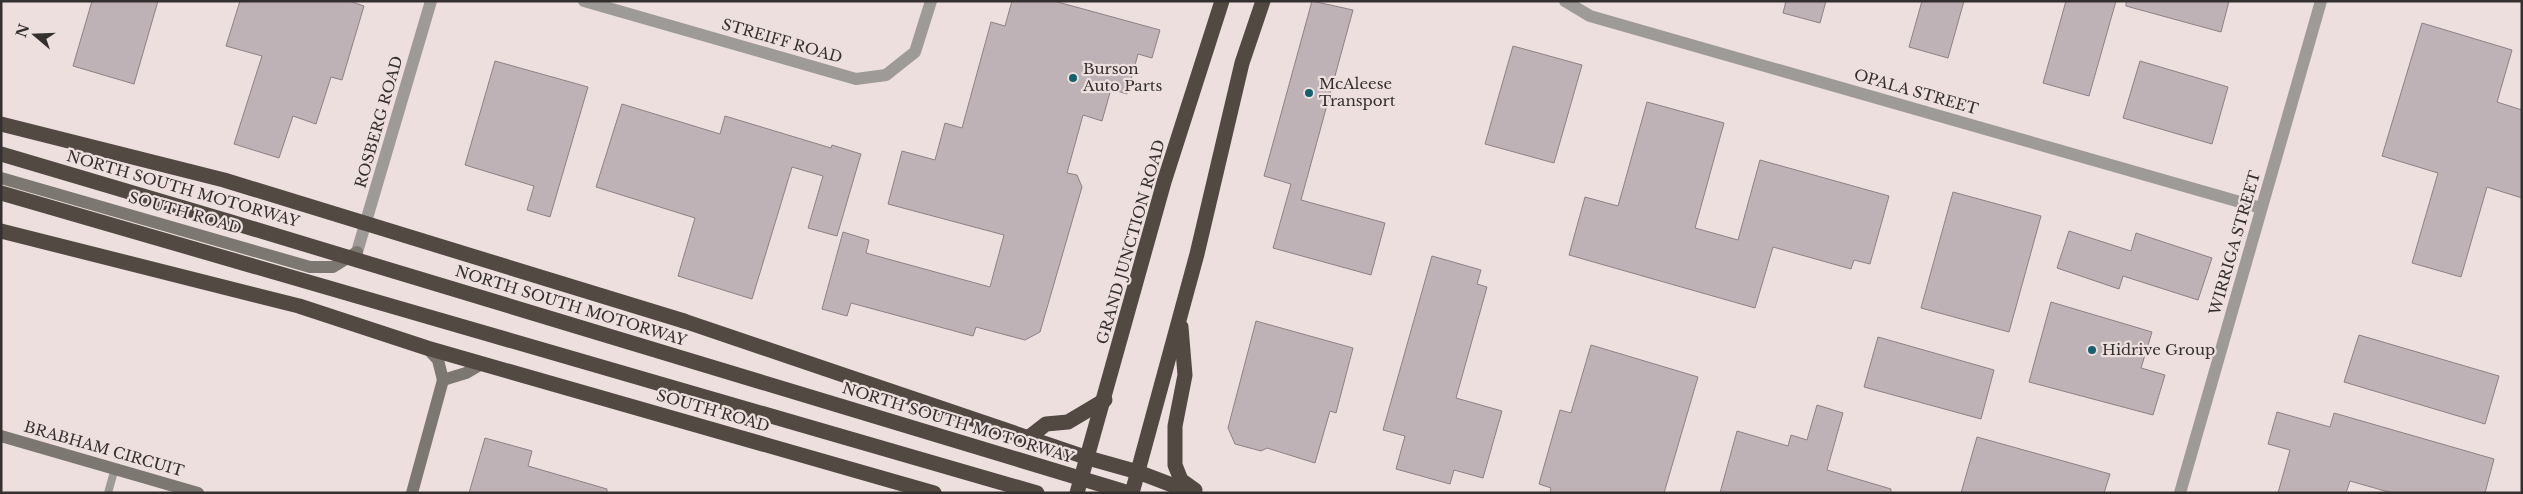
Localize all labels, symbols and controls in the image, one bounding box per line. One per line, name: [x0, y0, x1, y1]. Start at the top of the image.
north arrow: [10, 10, 60, 60]
street label: STREIFF ROAD: [720, 14, 845, 67]
text: N: [12, 22, 33, 40]
street label: ROSBERG ROAD: [351, 54, 406, 190]
place label: Burson Auto Parts: [1082, 59, 1162, 95]
street label: OPALA STREET: [1852, 65, 1980, 118]
marker: Burson Auto Parts: [1067, 72, 1079, 84]
place label: McAleese Transport: [1319, 74, 1396, 110]
marker: McAleese Transport: [1303, 87, 1315, 99]
street label: GRAND JUNCTION ROAD: [1092, 137, 1169, 346]
street label: NORTH SOUTH MOTORWAY: [65, 146, 303, 231]
street label: WIRRIGA STREET: [2205, 169, 2264, 318]
street label: SOUTH ROAD: [126, 187, 244, 238]
street label: NORTH SOUTH MOTORWAY: [453, 261, 690, 350]
place label: Hidrive Group: [2102, 340, 2215, 359]
marker: Hidrive Group: [2086, 344, 2098, 356]
street label: NORTH SOUTH MOTORWAY: [840, 378, 1077, 467]
street label: SOUTH ROAD: [654, 385, 772, 436]
street label: BRABHAM CIRCUIT: [22, 417, 186, 480]

